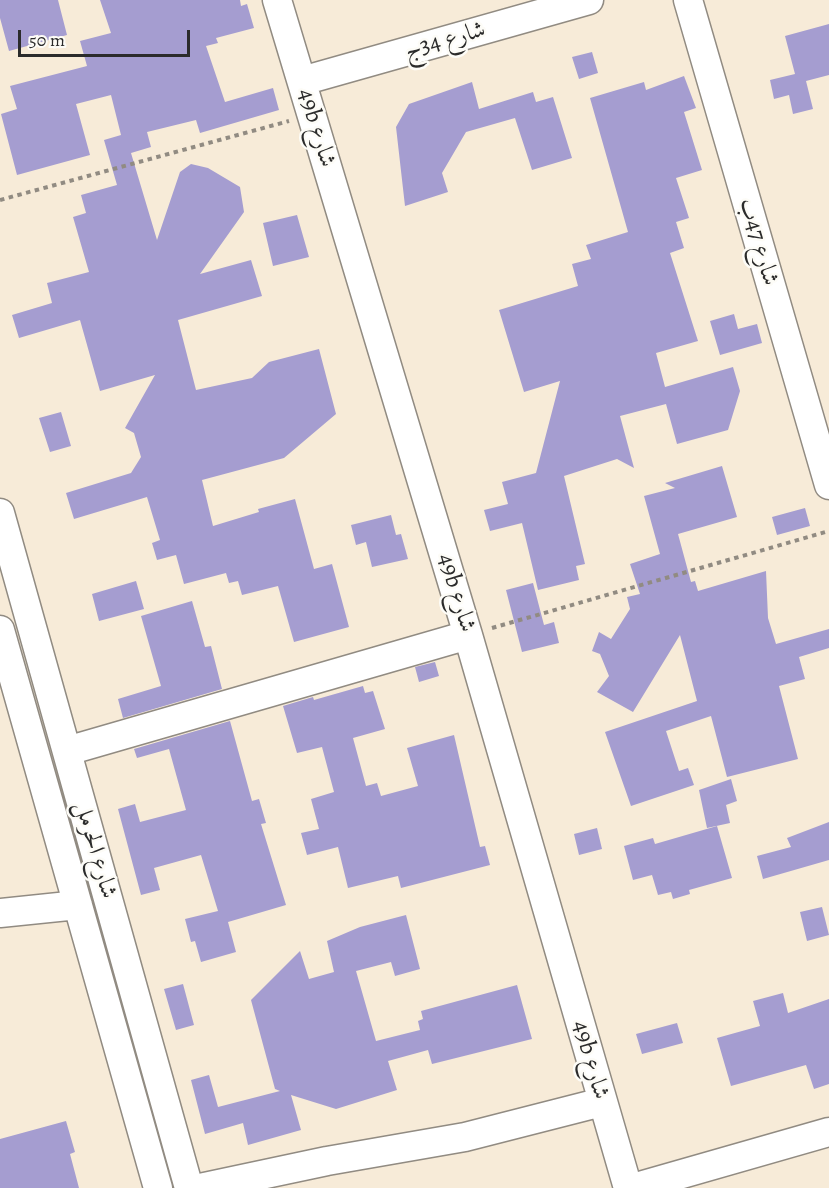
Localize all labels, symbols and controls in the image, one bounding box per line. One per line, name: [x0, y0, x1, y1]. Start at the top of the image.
street label: شارع 34ج: [401, 16, 489, 66]
scale bar: [21, 18, 194, 56]
text: 50 m: [29, 28, 65, 52]
street label: 49b شارع: [290, 85, 342, 171]
street label: شارع 47ب: [732, 195, 784, 289]
street label: 49b شارع: [430, 550, 482, 636]
street label: شارع الحرمل: [67, 798, 123, 902]
street label: 49b شارع: [565, 1017, 615, 1103]

